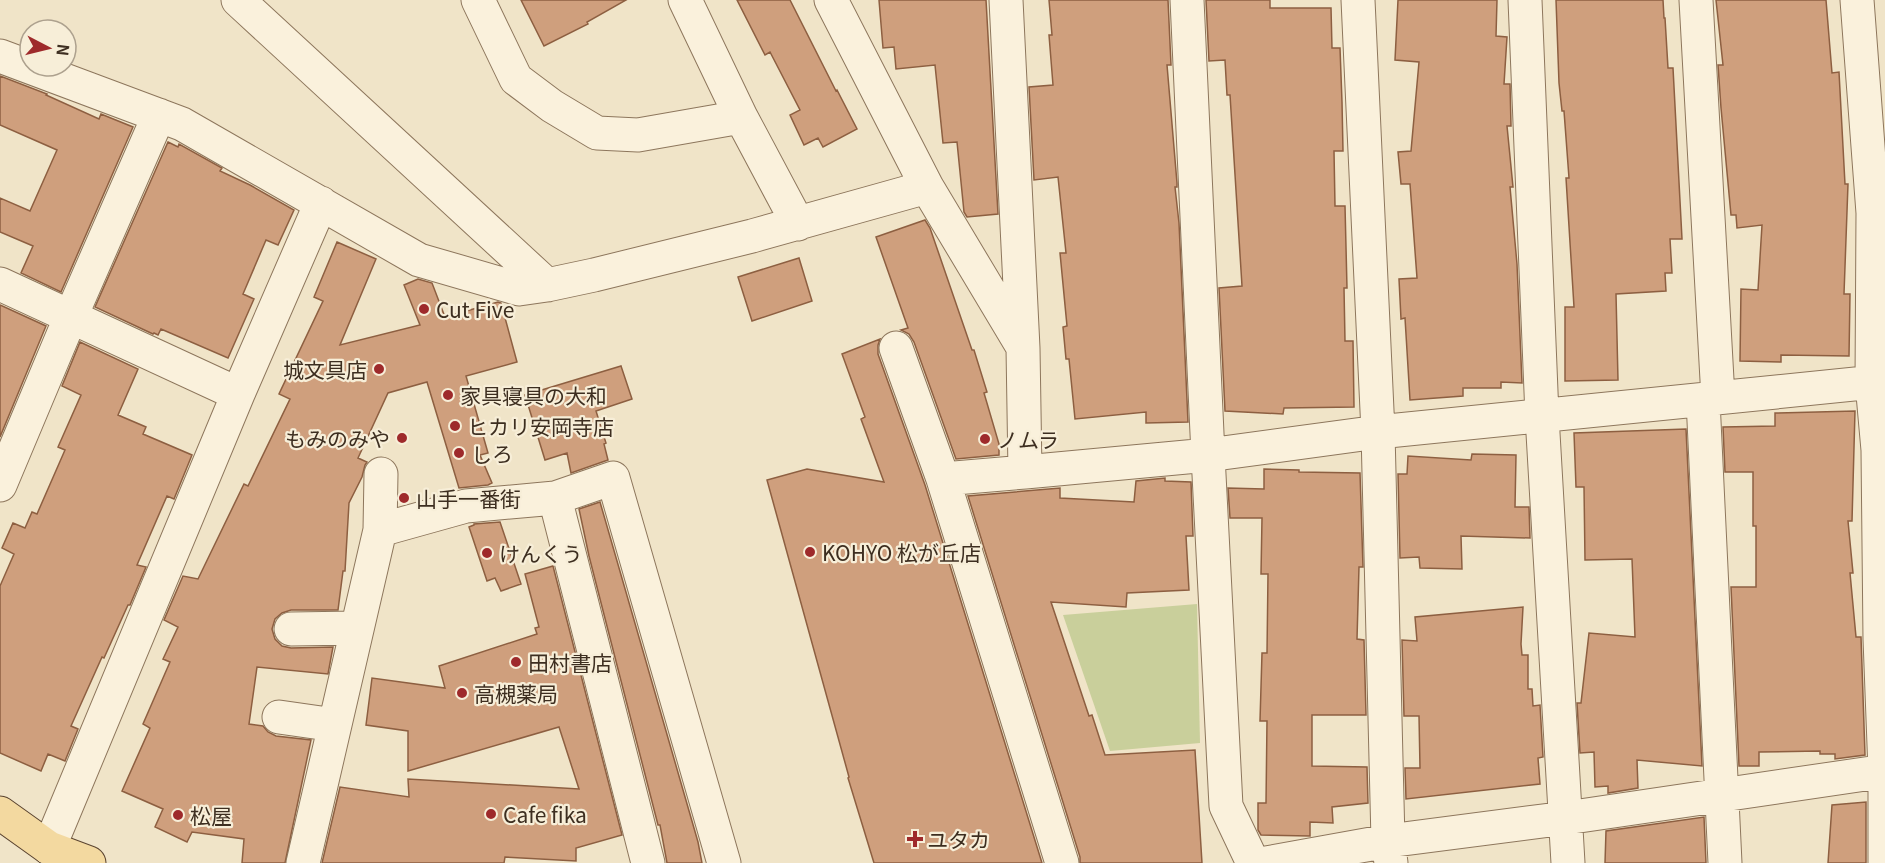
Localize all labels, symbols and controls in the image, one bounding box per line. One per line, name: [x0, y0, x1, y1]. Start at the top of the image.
north arrow: [18, 18, 78, 78]
text: N: [51, 43, 77, 57]
place label: Cut Five: [436, 294, 514, 324]
marker: Cut Five: [417, 302, 431, 316]
place label: 城文具店: [283, 354, 367, 384]
marker: 城文具店: [372, 362, 386, 376]
place label: 家具寝具の大和: [460, 380, 607, 410]
marker: 家具寝具の大和: [441, 388, 455, 402]
place label: ヒカリ安岡寺店: [467, 411, 614, 441]
marker: ヒカリ安岡寺店: [448, 419, 462, 433]
place label: もみのみや: [285, 423, 390, 453]
place label: ノムラ: [997, 424, 1059, 454]
marker: もみのみや: [395, 431, 409, 445]
marker: ノムラ: [978, 432, 992, 446]
place label: しろ: [471, 438, 513, 468]
marker: しろ: [452, 446, 466, 460]
place label: 山手一番街: [416, 483, 521, 513]
marker: 山手一番街: [397, 491, 411, 505]
place label: KOHYO 松が丘店: [822, 537, 981, 567]
place label: けんくう: [499, 538, 583, 568]
marker: KOHYO 松が丘店: [803, 545, 817, 559]
marker: けんくう: [480, 546, 494, 560]
place label: 田村書店: [528, 647, 612, 677]
marker: 田村書店: [509, 655, 523, 669]
place label: 高槻薬局: [474, 678, 558, 708]
marker: 高槻薬局: [455, 686, 469, 700]
place label: Cafe fika: [503, 799, 587, 829]
place label: 松屋: [190, 800, 232, 830]
marker: Cafe fika: [484, 807, 498, 821]
marker: 松屋: [171, 808, 185, 822]
place label: ユタカ: [927, 824, 990, 854]
marker: ユタカ: [908, 832, 922, 846]

